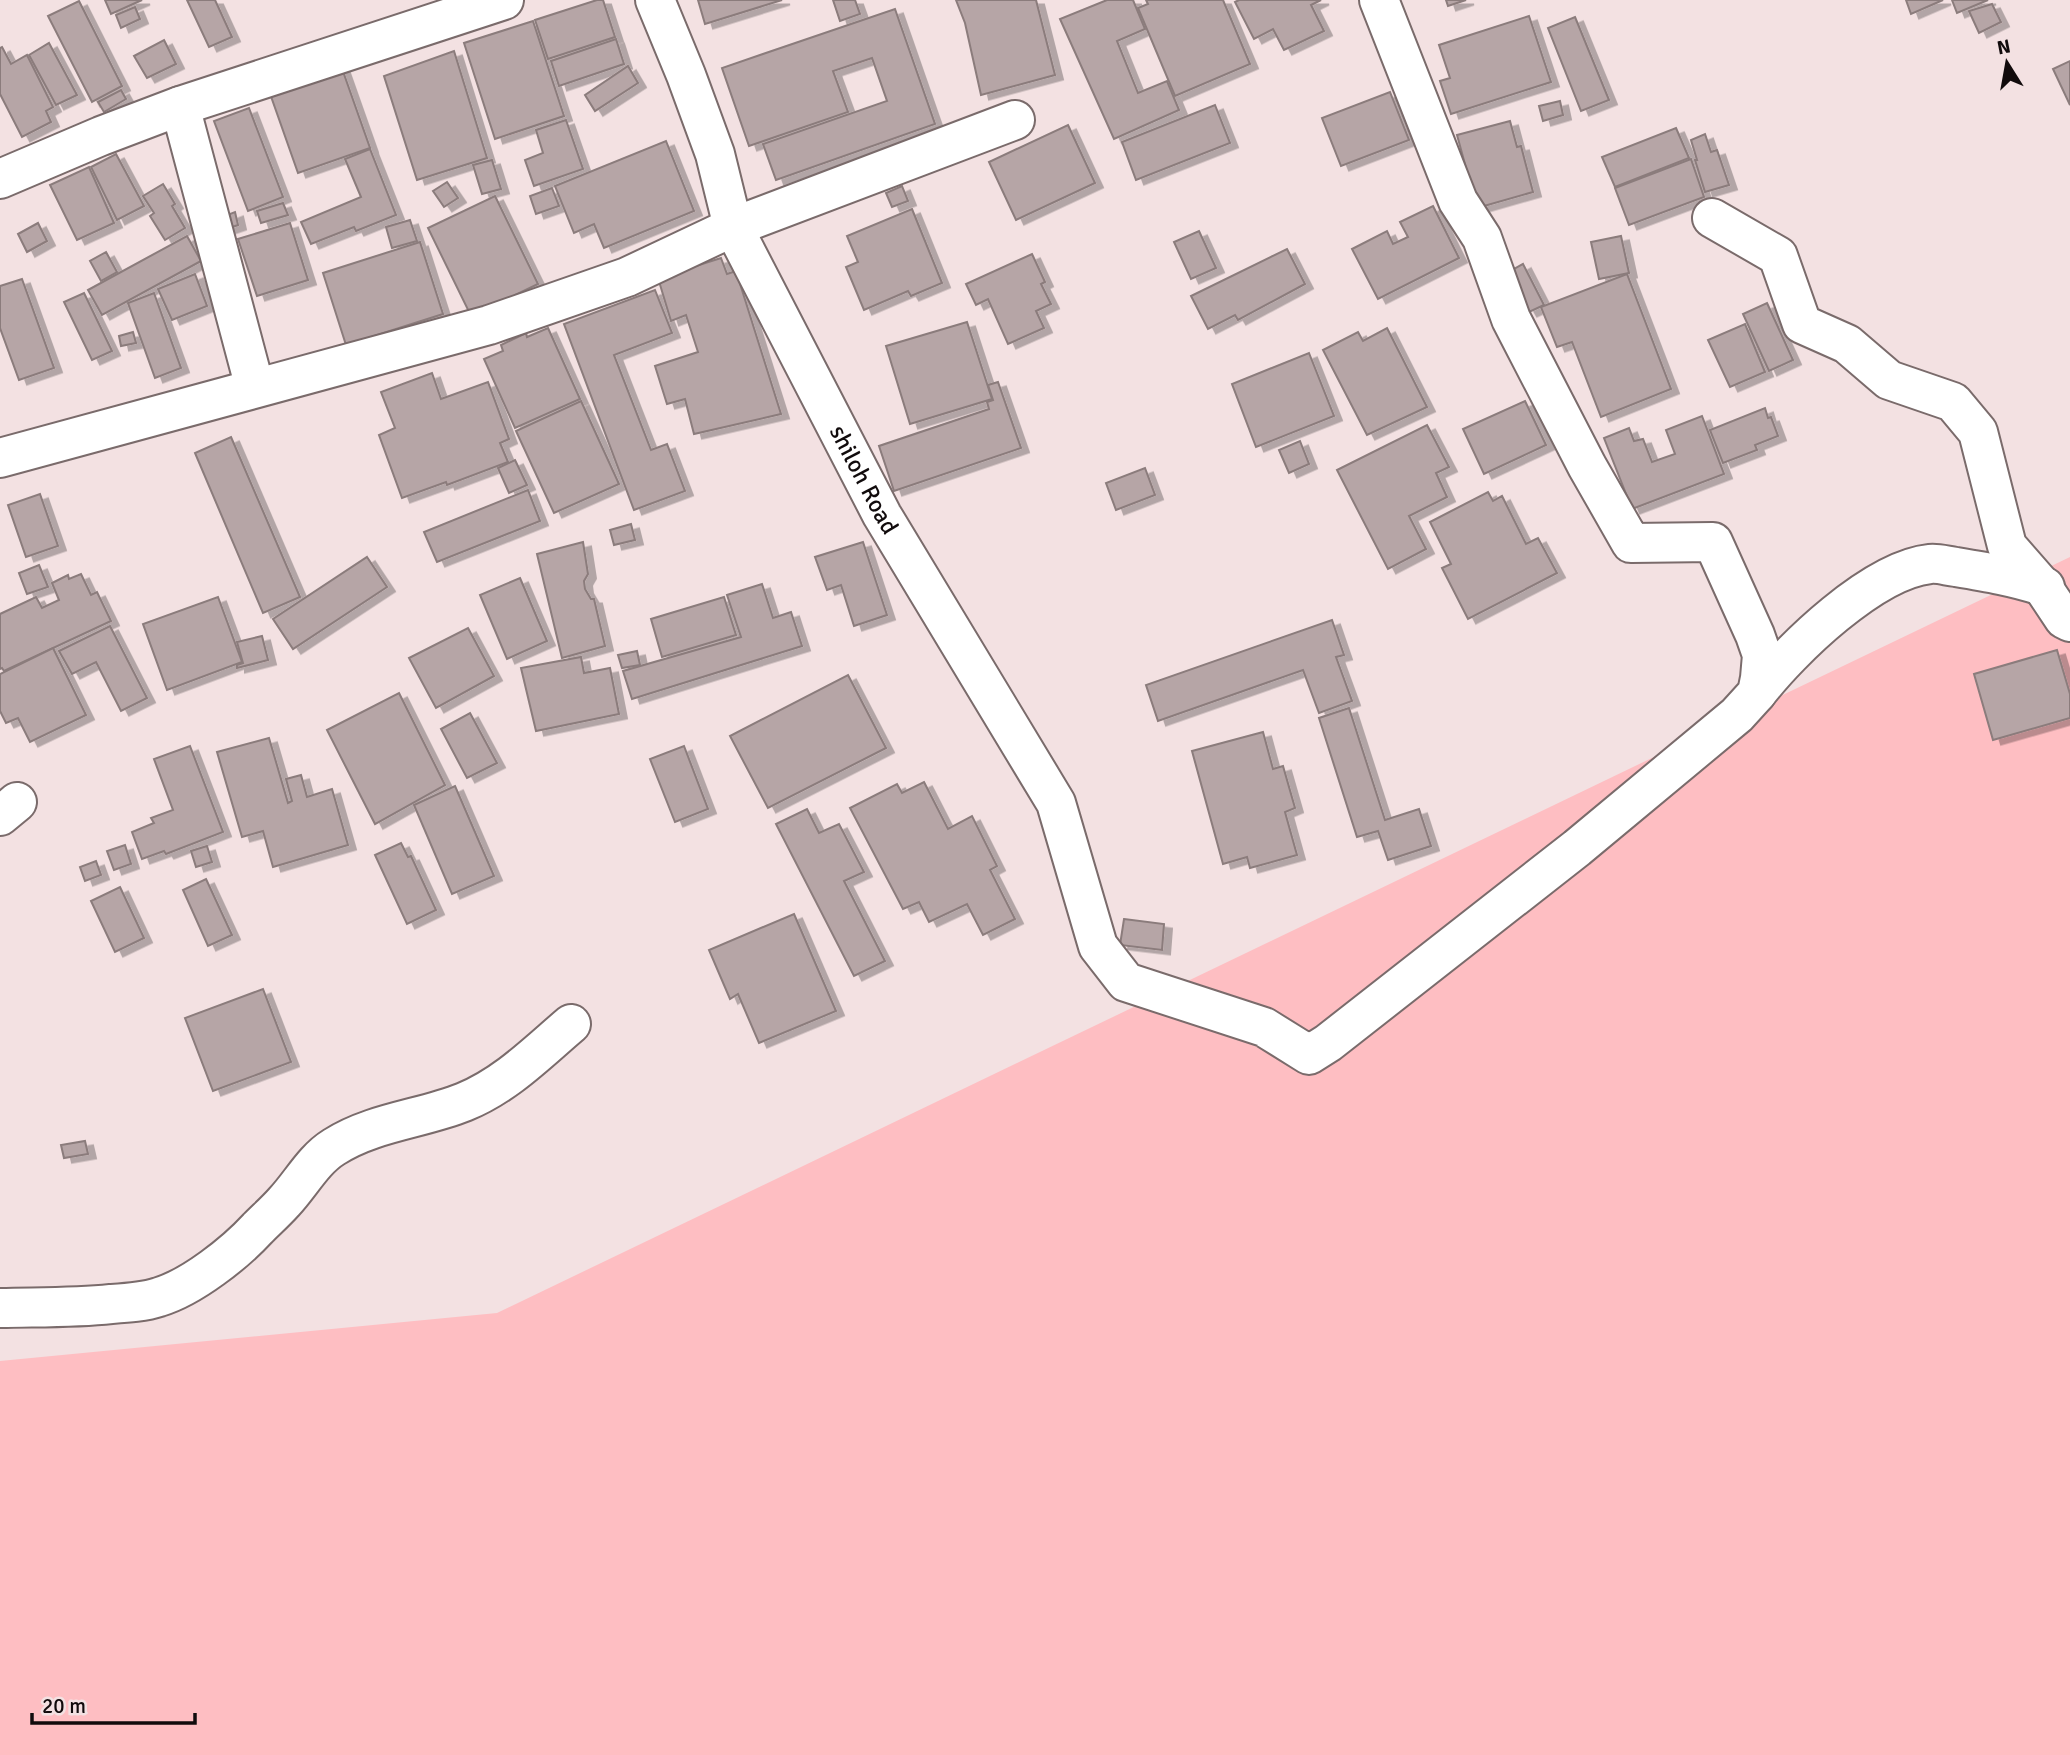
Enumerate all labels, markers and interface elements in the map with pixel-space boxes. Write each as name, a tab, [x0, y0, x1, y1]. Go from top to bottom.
north arrow	[1972, 28, 2042, 98]
text: N	[1995, 34, 2013, 60]
street label: shiloh Road	[823, 420, 905, 540]
scale bar	[32, 1682, 194, 1726]
text: 20 m	[42, 1693, 86, 1719]

